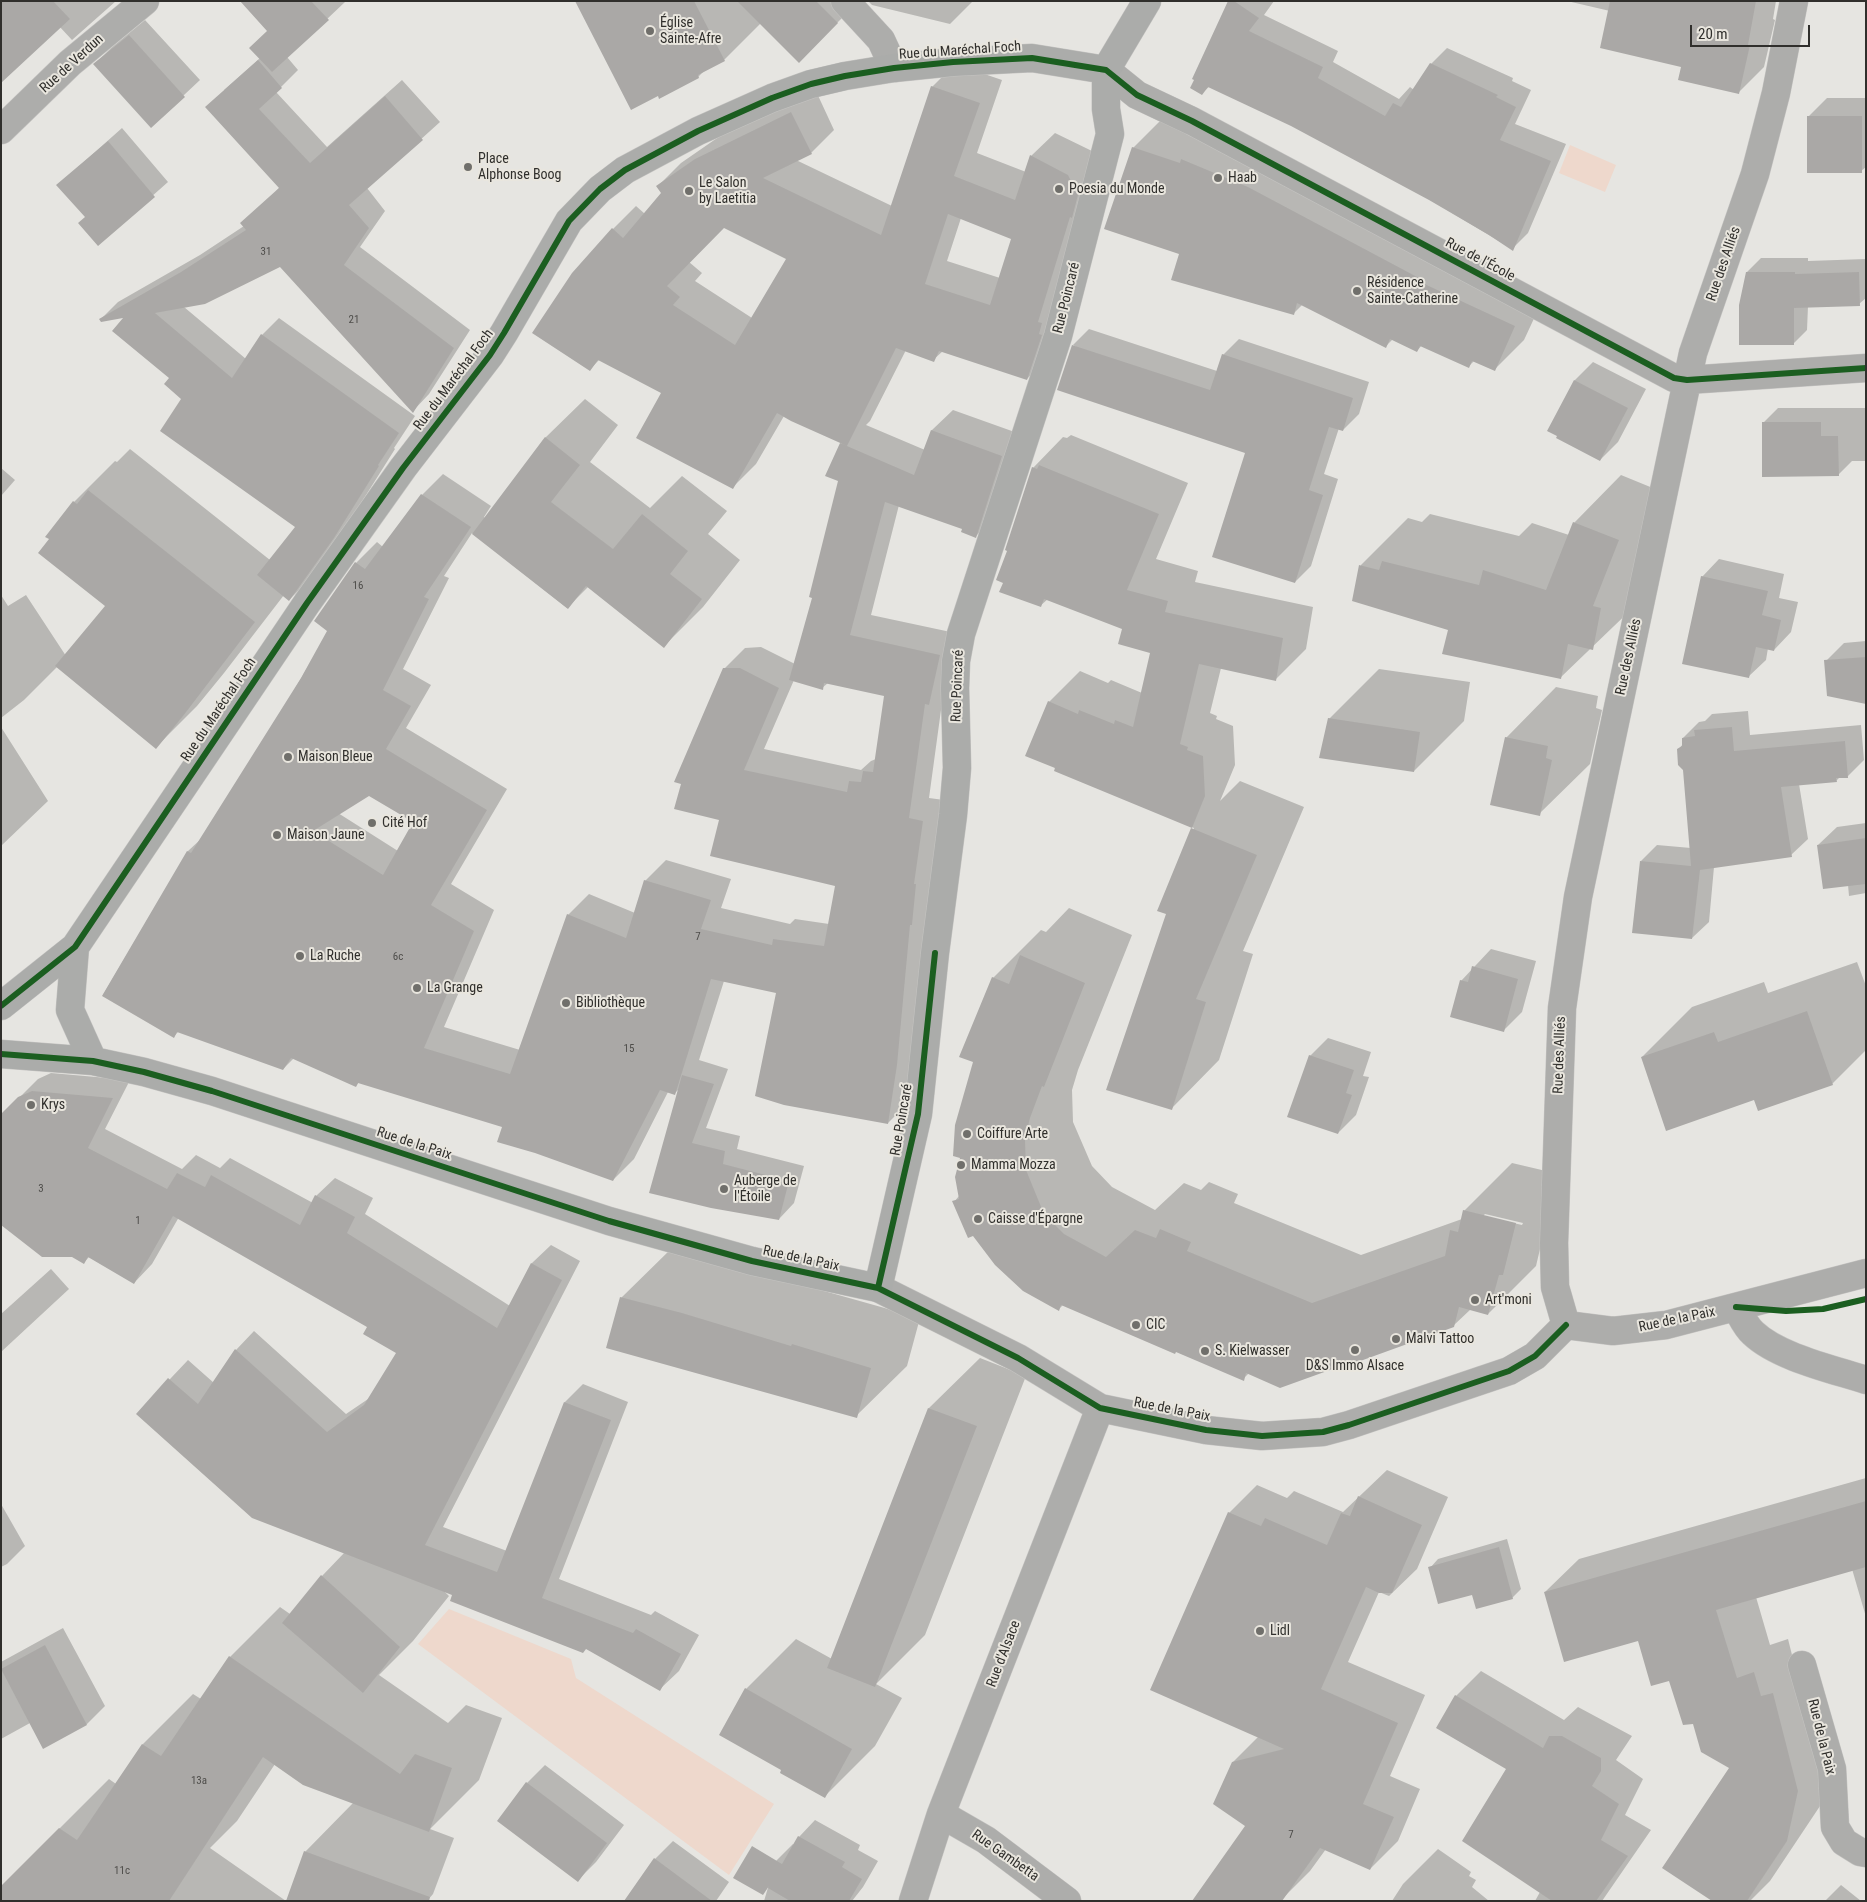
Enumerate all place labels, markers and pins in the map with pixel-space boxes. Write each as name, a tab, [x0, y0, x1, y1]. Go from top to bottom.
place label: Église Sainte-Afre	[660, 15, 721, 48]
marker: Église Sainte-Afre	[644, 25, 656, 37]
place label: Place Alphonse Boog	[478, 151, 562, 184]
marker: Place Alphonse Boog	[462, 161, 474, 173]
place label: Haab	[1228, 170, 1257, 186]
marker: Haab	[1212, 172, 1224, 184]
place label: Le Salon by Laetitia	[699, 175, 756, 208]
place label: Poesia du Monde	[1069, 181, 1165, 197]
marker: Poesia du Monde	[1053, 183, 1065, 195]
marker: Le Salon by Laetitia	[683, 185, 695, 197]
place label: Résidence Sainte-Catherine	[1367, 275, 1458, 308]
marker: Résidence Sainte-Catherine	[1351, 285, 1363, 297]
place label: Maison Bleue	[298, 749, 373, 765]
marker: Maison Bleue	[282, 751, 294, 763]
place label: Cité Hof	[382, 815, 427, 831]
marker: Cité Hof	[366, 817, 378, 829]
place label: Maison Jaune	[287, 827, 364, 843]
marker: Maison Jaune	[271, 829, 283, 841]
place label: La Ruche	[310, 948, 361, 964]
marker: La Ruche	[294, 950, 306, 962]
place label: La Grange	[427, 980, 483, 996]
marker: La Grange	[411, 982, 423, 994]
place label: Bibliothèque	[576, 995, 645, 1011]
marker: Bibliothèque	[560, 997, 572, 1009]
place label: Krys	[41, 1097, 65, 1113]
marker: Krys	[25, 1099, 37, 1111]
place label: Coiffure Arte	[977, 1126, 1048, 1142]
marker: Coiffure Arte	[961, 1128, 973, 1140]
place label: Mamma Mozza	[971, 1157, 1056, 1173]
marker: Mamma Mozza	[955, 1159, 967, 1171]
place label: Auberge de l'Étoile	[734, 1173, 797, 1206]
marker: Auberge de l'Étoile	[718, 1183, 730, 1195]
place label: Caisse d'Épargne	[988, 1211, 1083, 1227]
marker: Caisse d'Épargne	[972, 1213, 984, 1225]
place label: Art'moni	[1485, 1292, 1532, 1308]
marker: Art'moni	[1469, 1294, 1481, 1306]
place label: CIC	[1146, 1317, 1165, 1333]
marker: CIC	[1130, 1319, 1142, 1331]
place label: Malvi Tattoo	[1406, 1331, 1474, 1347]
marker: Malvi Tattoo	[1390, 1333, 1402, 1345]
place label: S. Kielwasser	[1215, 1343, 1289, 1359]
marker: D&S Immo Alsace	[1349, 1344, 1361, 1356]
marker: S. Kielwasser	[1199, 1345, 1211, 1357]
place label: D&S Immo Alsace	[1306, 1358, 1404, 1374]
place label: Lidl	[1270, 1623, 1290, 1639]
marker: Lidl	[1254, 1625, 1266, 1637]

